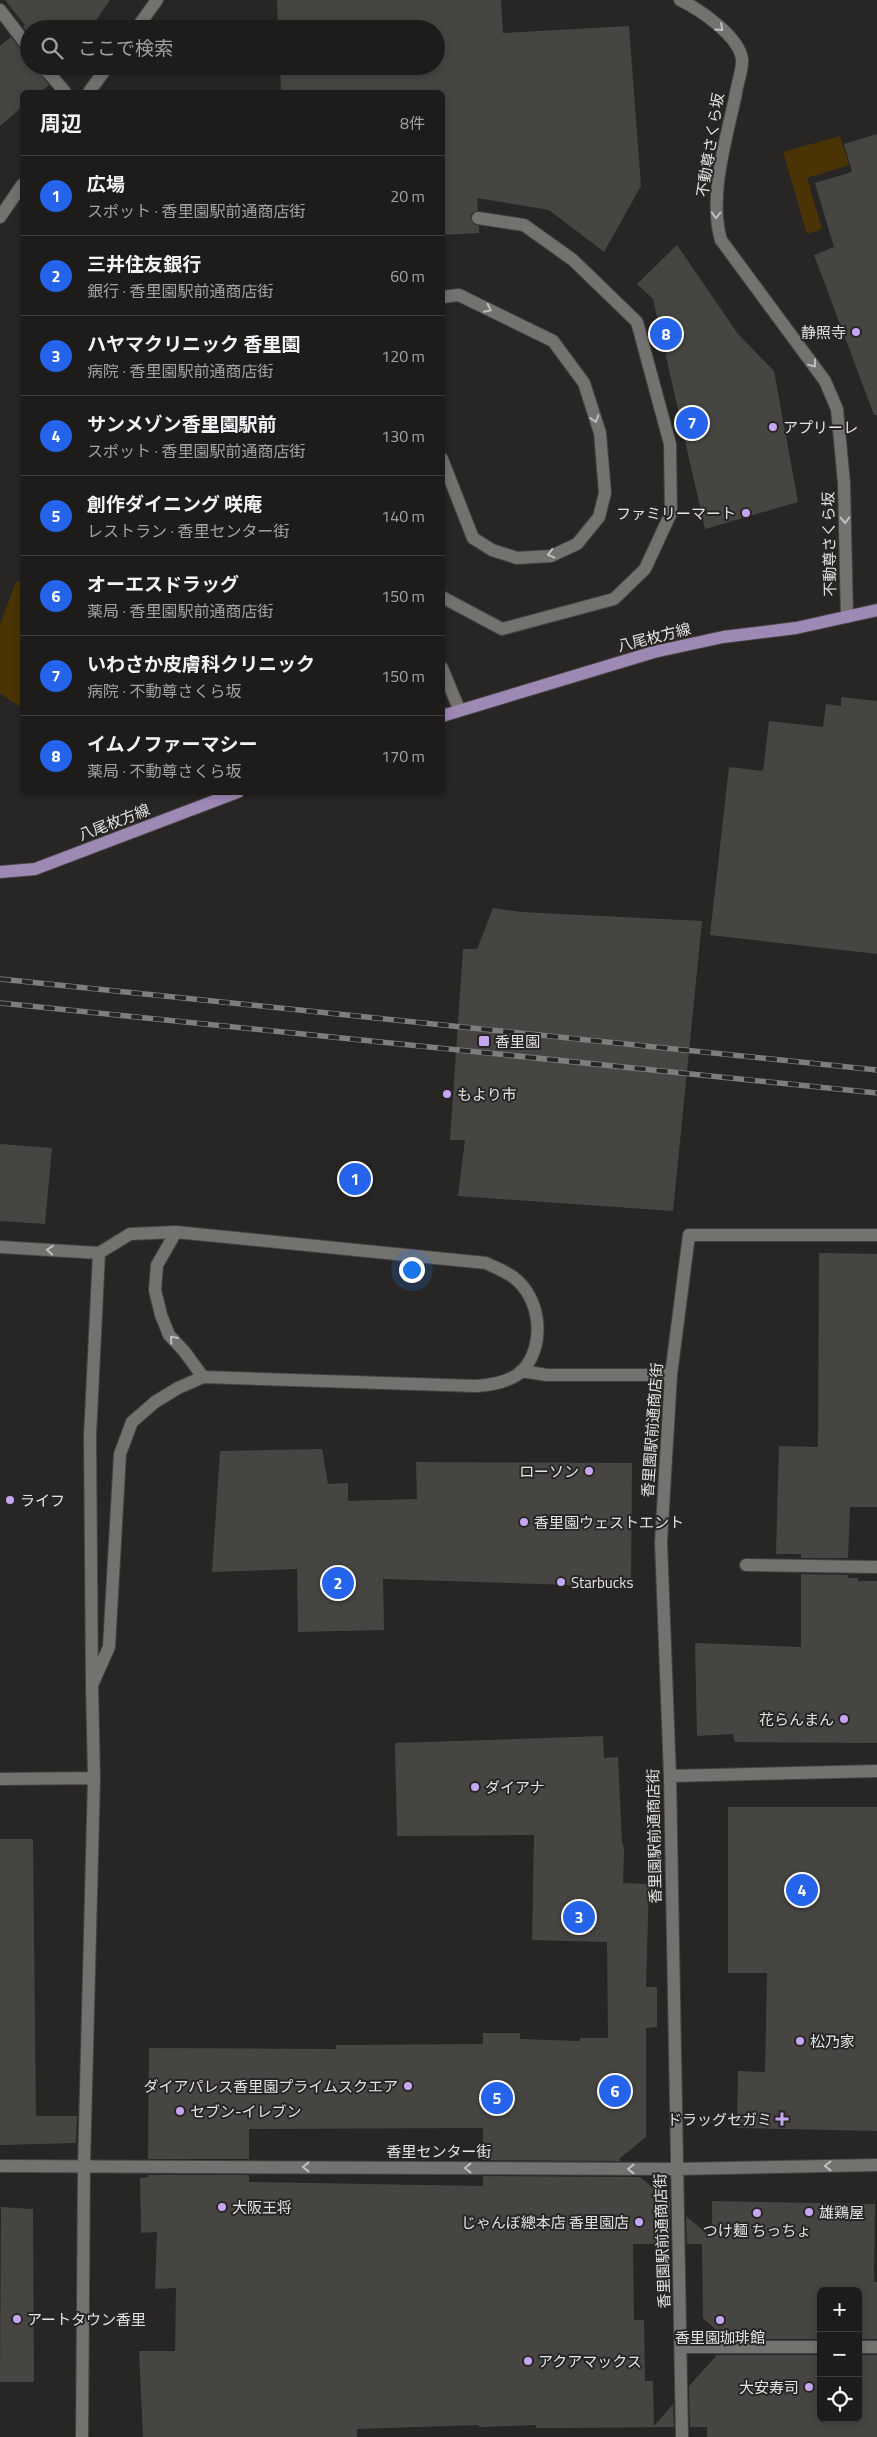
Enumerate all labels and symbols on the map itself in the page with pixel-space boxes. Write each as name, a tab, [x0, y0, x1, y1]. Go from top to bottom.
one-way arrow	[714, 22, 723, 31]
street label: 不動尊さくら坂	[690, 91, 730, 199]
one-way arrow	[711, 212, 722, 220]
one-way arrow	[483, 303, 492, 314]
pin: 8	[650, 315, 682, 353]
place label: 静照寺	[801, 321, 846, 344]
marker: 静照寺	[850, 326, 862, 338]
one-way arrow	[807, 358, 816, 368]
pin: 7	[676, 404, 708, 442]
one-way arrow	[590, 415, 600, 423]
place label: アプリーレ	[783, 416, 858, 439]
marker: アプリーレ	[767, 421, 779, 433]
street label: 不動尊さくら坂	[817, 491, 841, 597]
place label: ファミリーマート	[616, 502, 736, 525]
marker: ファミリーマート	[740, 507, 752, 519]
one-way arrow	[840, 516, 850, 524]
one-way arrow	[547, 548, 556, 559]
street label: 八尾枚方線	[615, 617, 693, 657]
street label: 八尾枚方線	[75, 798, 153, 846]
place label: 香里園	[495, 1030, 540, 1053]
marker: 香里園	[477, 1034, 491, 1048]
place label: もより市	[457, 1083, 517, 1106]
marker: もより市	[441, 1088, 453, 1100]
pin: 1	[339, 1160, 371, 1198]
one-way arrow	[46, 1244, 54, 1255]
your location	[399, 1257, 425, 1283]
one-way arrow	[170, 1336, 179, 1345]
street label: 香里園駅前通商店街	[636, 1362, 668, 1498]
place label: ローソン	[519, 1460, 579, 1483]
marker: ローソン	[583, 1465, 595, 1477]
place label: ライフ	[20, 1489, 65, 1512]
marker: ライフ	[4, 1494, 16, 1506]
place label: 香里園ウェストエント	[534, 1511, 684, 1534]
marker: 香里園ウェストエント	[518, 1516, 530, 1528]
pin: 2	[322, 1564, 354, 1602]
place label: Starbucks	[571, 1571, 634, 1594]
marker: Starbucks	[555, 1576, 567, 1588]
place label: 花らんまん	[759, 1708, 834, 1731]
marker: 花らんまん	[838, 1713, 850, 1725]
street label: 香里園駅前通商店街	[641, 1768, 667, 1904]
place label: ダイアナ	[485, 1776, 545, 1799]
marker: ダイアナ	[469, 1781, 481, 1793]
pin: 4	[786, 1871, 818, 1909]
pin: 3	[563, 1898, 595, 1936]
place label: 松乃家	[810, 2030, 855, 2053]
marker: 松乃家	[794, 2035, 806, 2047]
pin: 6	[599, 2072, 631, 2110]
place label: ダイアパレス香里園プライムスクエア	[144, 2075, 398, 2098]
pin: 5	[481, 2079, 513, 2117]
marker: ダイアパレス香里園プライムスクエア	[402, 2080, 414, 2092]
place label: セブン-イレブン	[190, 2100, 302, 2123]
marker: セブン-イレブン	[174, 2105, 186, 2117]
place label: ドラッグセガミ	[667, 2108, 772, 2131]
marker: ドラッグセガミ	[776, 2113, 788, 2125]
street label: 香里センター街	[386, 2140, 492, 2163]
one-way arrow	[824, 2161, 832, 2171]
one-way arrow	[302, 2162, 310, 2172]
one-way arrow	[464, 2163, 472, 2173]
one-way arrow	[627, 2164, 634, 2174]
street label: 香里園駅前通商店街	[648, 2173, 676, 2309]
place label: 大阪王将	[232, 2196, 292, 2219]
marker: 大阪王将	[216, 2201, 228, 2213]
place label: 雄鶏屋	[819, 2201, 864, 2224]
marker: 雄鶏屋	[803, 2206, 815, 2218]
marker: つけ麺 ちっちょ	[751, 2207, 763, 2219]
place label: じゃんぼ總本店 香里園店	[461, 2211, 629, 2234]
marker: じゃんぼ總本店 香里園店	[633, 2216, 645, 2228]
place label: つけ麺 ちっちょ	[703, 2219, 811, 2242]
place label: アートタウン香里	[27, 2308, 146, 2331]
marker: アートタウン香里	[11, 2313, 23, 2325]
marker: 香里園珈琲館	[714, 2314, 726, 2326]
place label: 香里園珈琲館	[675, 2326, 765, 2349]
place label: アクアマックス	[538, 2350, 642, 2373]
marker: アクアマックス	[522, 2355, 534, 2367]
place label: 大安寿司	[739, 2376, 799, 2399]
marker: 大安寿司	[803, 2381, 815, 2393]

